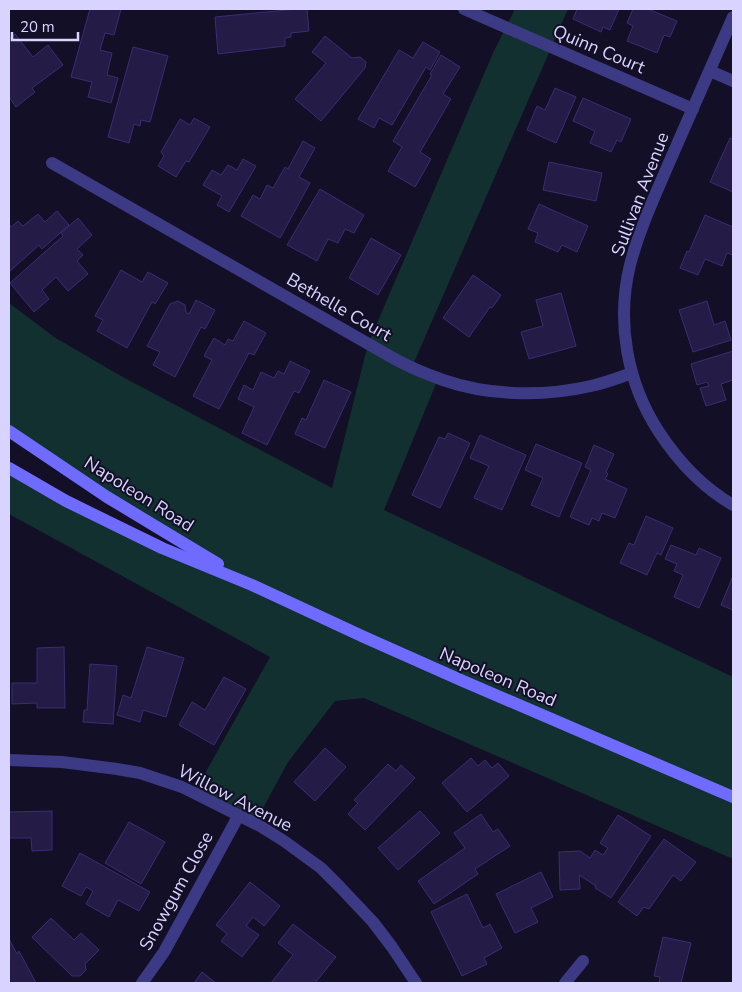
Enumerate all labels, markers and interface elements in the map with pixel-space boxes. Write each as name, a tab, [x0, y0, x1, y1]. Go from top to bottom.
scale bar	[12, 10, 79, 42]
text: 20 m	[20, 17, 55, 37]
street label: Quinn Court	[549, 19, 649, 79]
street label: Sullivan Avenue	[605, 129, 675, 259]
street label: Bethelle Court	[282, 267, 396, 347]
street label: Napoleon Road	[80, 451, 198, 537]
street label: Napoleon Road	[436, 642, 560, 712]
street label: Willow Avenue	[174, 759, 296, 837]
street label: Snowgum Close	[133, 827, 219, 955]

